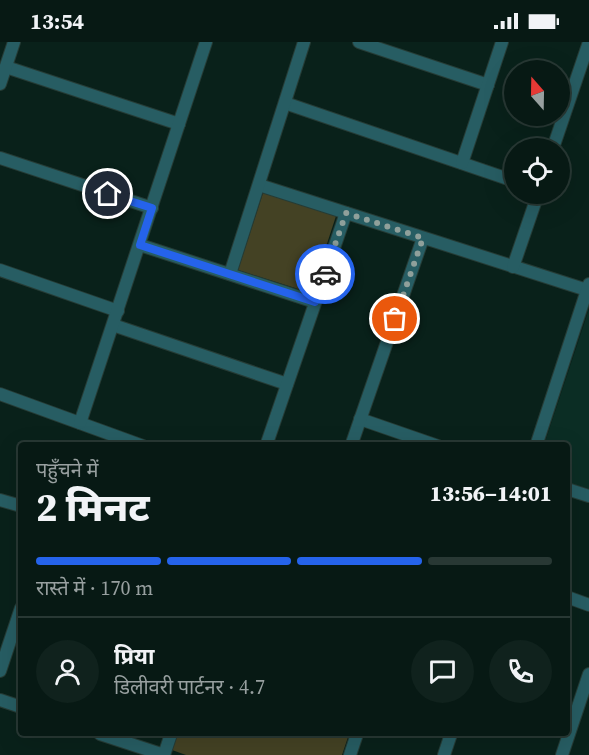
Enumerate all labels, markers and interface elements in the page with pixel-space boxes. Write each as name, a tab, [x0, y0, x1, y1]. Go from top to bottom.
text: 13:54	[30, 6, 84, 36]
north arrow	[504, 60, 570, 126]
map controls	[504, 60, 570, 204]
button: locate	[504, 138, 570, 204]
pin	[82, 168, 133, 219]
icon: home	[91, 177, 124, 210]
courier	[295, 244, 355, 304]
icon: car	[309, 258, 342, 291]
pin	[369, 293, 420, 344]
icon: bag	[378, 302, 411, 335]
text: पहुँचने में	[36, 456, 98, 484]
text: 13:56–14:01	[430, 478, 552, 508]
text: 2 मिनट	[36, 481, 150, 534]
text: रास्ते में · 170 m	[36, 574, 153, 602]
button: person	[36, 640, 99, 703]
button: chat	[411, 640, 474, 703]
button: phone	[489, 640, 552, 703]
text: प्रिया	[114, 641, 154, 671]
text: डिलीवरी पार्टनर · 4.7	[114, 673, 265, 701]

